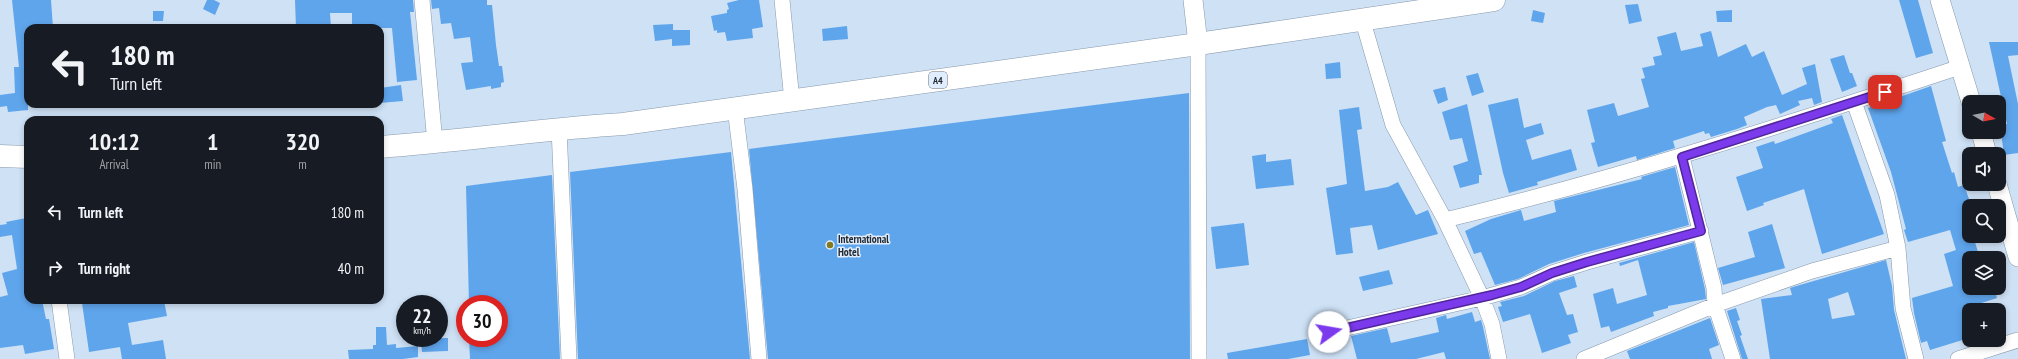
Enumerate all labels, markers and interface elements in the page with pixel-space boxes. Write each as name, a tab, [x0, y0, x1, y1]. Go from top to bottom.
text: 180 m	[110, 36, 174, 73]
icon: left	[44, 40, 96, 92]
text: Turn left	[110, 72, 162, 95]
road number: A4	[929, 72, 947, 88]
pin	[1868, 75, 1902, 109]
icon: arrive	[1874, 81, 1896, 103]
north arrow	[1962, 95, 2006, 139]
map controls	[1962, 95, 2006, 347]
text: 10:12	[88, 126, 140, 157]
text: 1	[207, 126, 218, 157]
text: 320	[285, 126, 320, 157]
button: sound	[1962, 147, 2006, 191]
text: Arrival	[99, 156, 129, 173]
text: min	[204, 156, 221, 173]
text: m	[298, 156, 307, 173]
button: search	[1962, 199, 2006, 243]
icon: left	[44, 201, 66, 223]
text: Turn left	[78, 203, 123, 222]
text: 180 m	[331, 203, 364, 222]
place label: International Hotel	[838, 232, 889, 259]
marker: International Hotel	[825, 240, 835, 250]
button: layers	[1962, 251, 2006, 295]
icon: right	[44, 257, 66, 279]
text: Turn right	[78, 259, 130, 278]
text: 40 m	[338, 259, 364, 278]
speed limit sign: 30	[456, 295, 508, 347]
text: 22	[412, 303, 432, 329]
button: +	[1962, 303, 2006, 347]
position arrow	[1308, 311, 1350, 353]
text: km/h	[413, 324, 431, 337]

